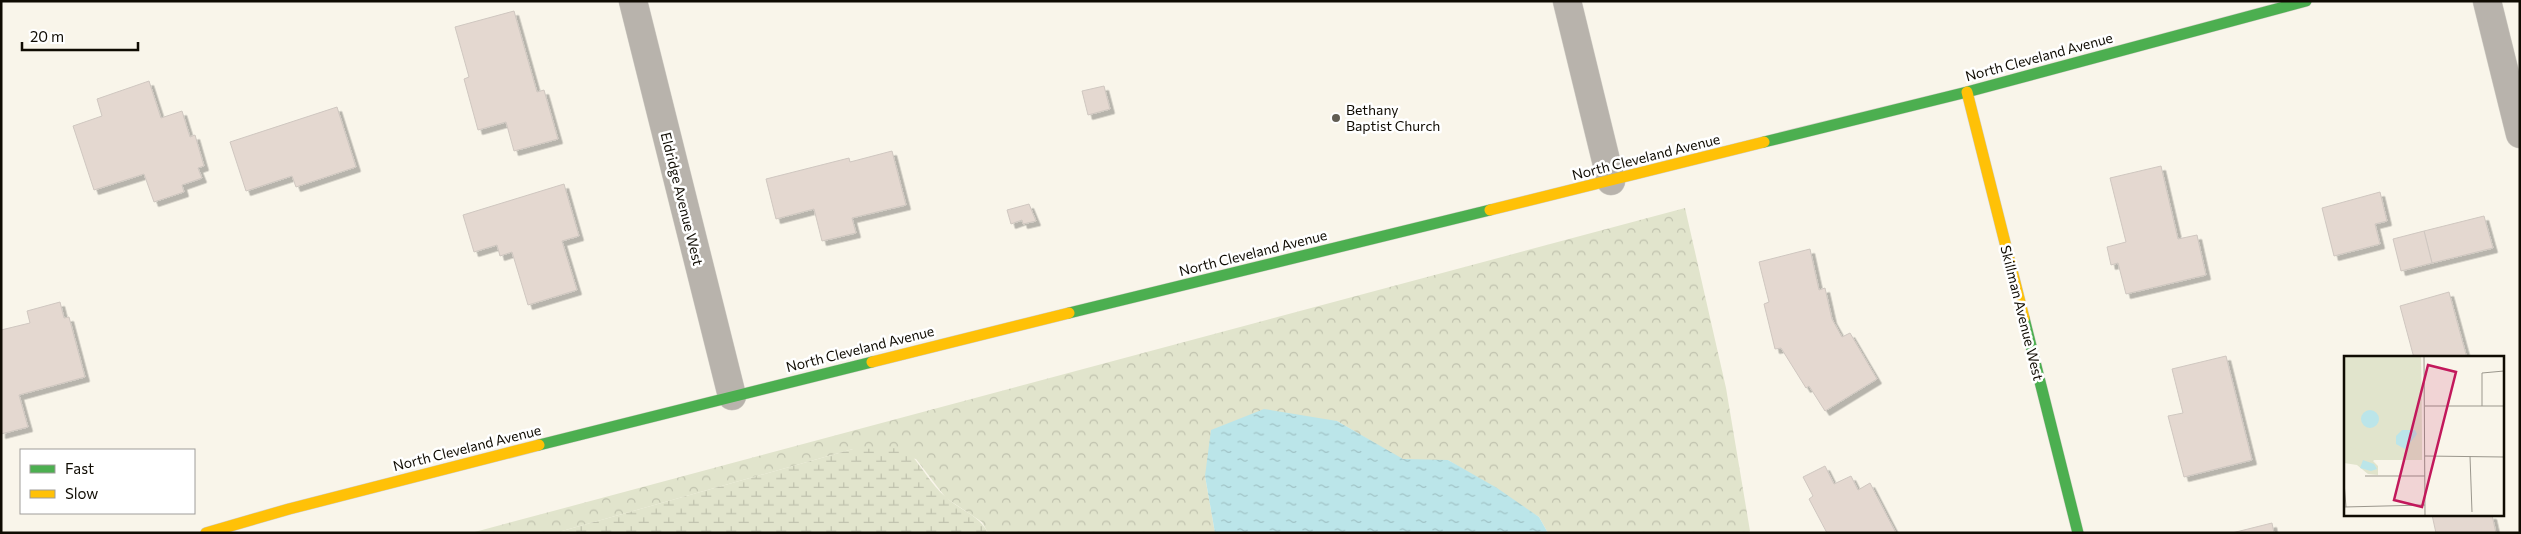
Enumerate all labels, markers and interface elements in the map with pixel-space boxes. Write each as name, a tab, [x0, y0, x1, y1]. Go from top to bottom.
scale bar	[22, 20, 139, 52]
text: 20 m	[30, 27, 64, 45]
street label: North Cleveland Avenue	[1963, 29, 2114, 84]
place label: Bethany Baptist Church	[1346, 101, 1440, 134]
marker: Bethany Baptist Church	[1330, 112, 1342, 124]
street label: Eldridge Avenue West	[658, 130, 707, 268]
street label: North Cleveland Avenue	[1570, 130, 1722, 183]
street label: North Cleveland Avenue	[1177, 226, 1329, 279]
street label: Skillman Avenue West	[1997, 243, 2048, 383]
street label: North Cleveland Avenue	[784, 322, 936, 375]
inset map	[2344, 356, 2504, 516]
street label: North Cleveland Avenue	[391, 421, 543, 474]
legend	[20, 449, 195, 514]
text: Fast	[65, 459, 94, 477]
text: Slow	[65, 484, 98, 502]

